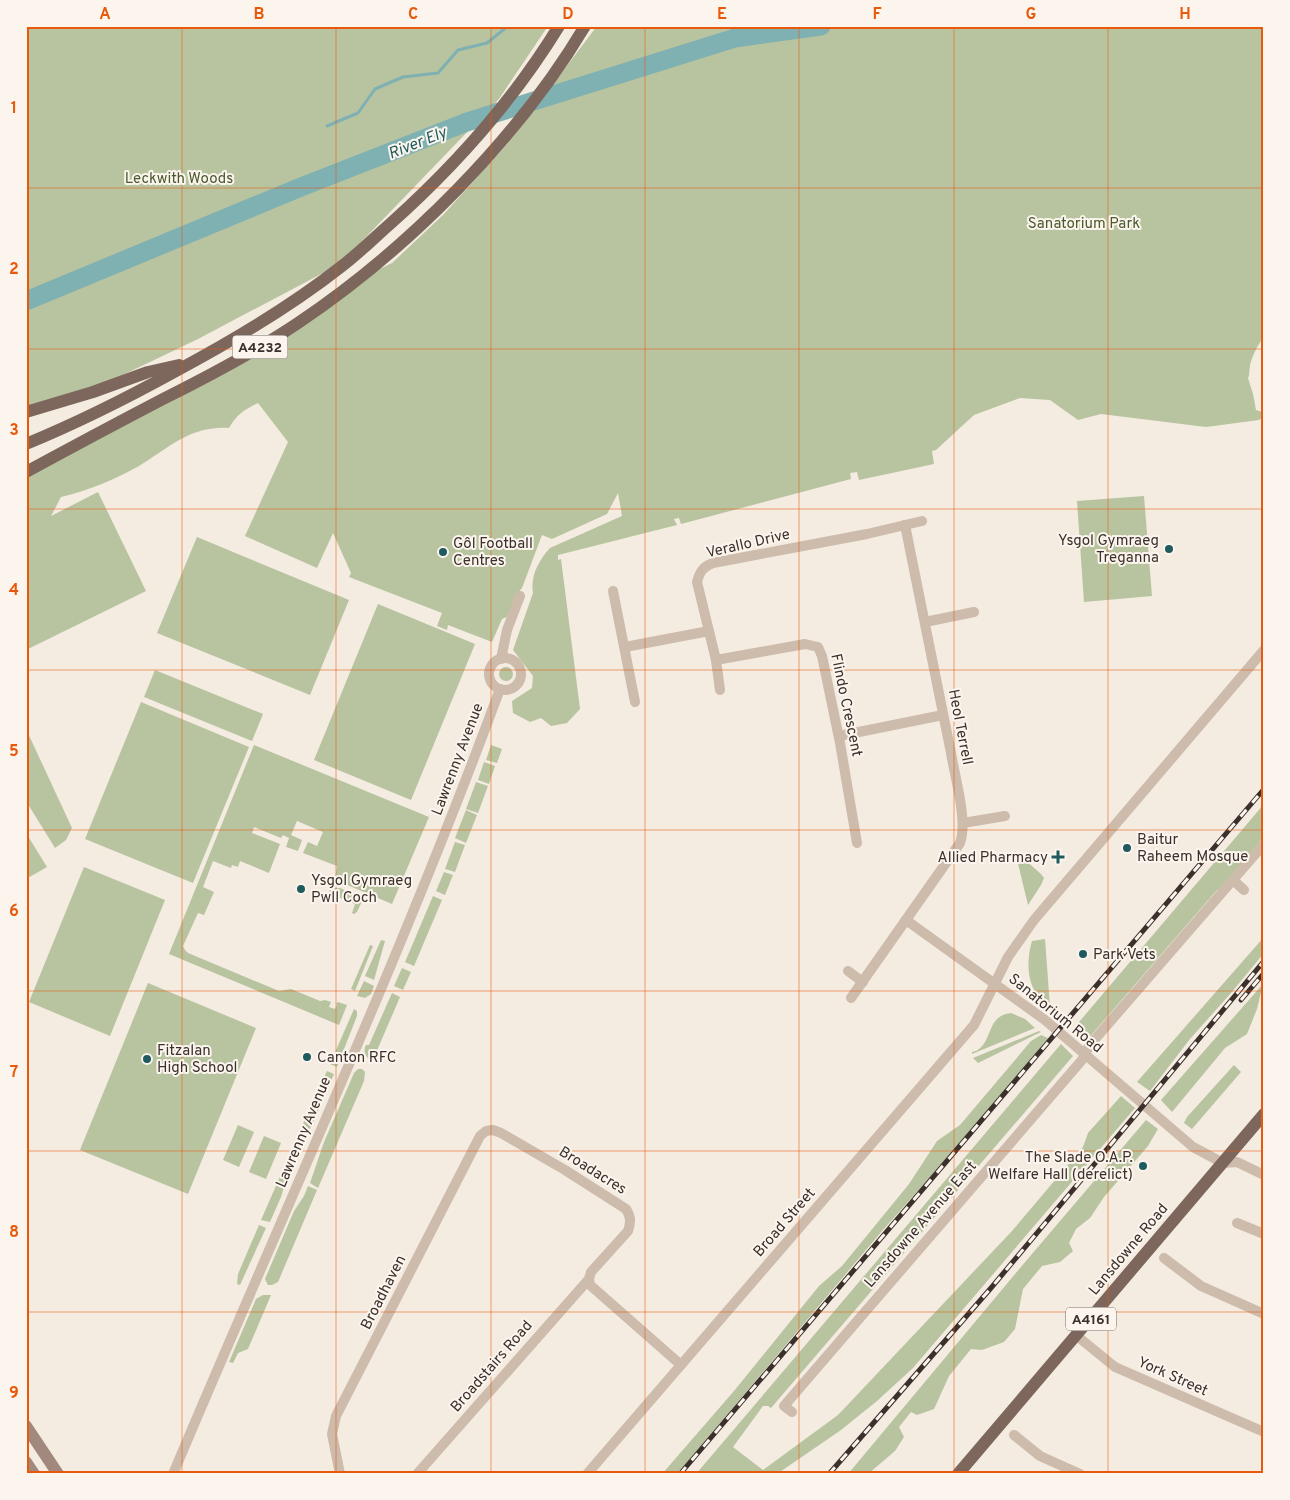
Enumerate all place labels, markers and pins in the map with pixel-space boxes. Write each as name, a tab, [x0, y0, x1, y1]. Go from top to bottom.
place label: Ysgol Gymraeg Treganna	[1058, 532, 1159, 568]
place label: Gôl Football Centres	[453, 535, 533, 571]
marker: Ysgol Gymraeg Treganna	[1163, 543, 1175, 555]
marker: Gôl Football Centres	[437, 546, 449, 558]
place label: Baitur Raheem Mosque	[1137, 831, 1248, 867]
marker: Baitur Raheem Mosque	[1121, 842, 1133, 854]
place label: Allied Pharmacy	[938, 849, 1048, 868]
marker: Allied Pharmacy	[1052, 851, 1064, 863]
place label: Ysgol Gymraeg Pwll Coch	[311, 872, 412, 908]
marker: Ysgol Gymraeg Pwll Coch	[295, 883, 307, 895]
place label: Park Vets	[1093, 946, 1156, 965]
marker: Park Vets	[1077, 948, 1089, 960]
place label: Fitzalan High School	[157, 1042, 238, 1078]
place label: Canton RFC	[317, 1049, 396, 1068]
marker: Canton RFC	[301, 1051, 313, 1063]
marker: Fitzalan High School	[141, 1053, 153, 1065]
place label: The Slade O.A.P. Welfare Hall (derelict)	[988, 1149, 1133, 1185]
marker: The Slade O.A.P. Welfare Hall (derelict)	[1137, 1160, 1149, 1172]

